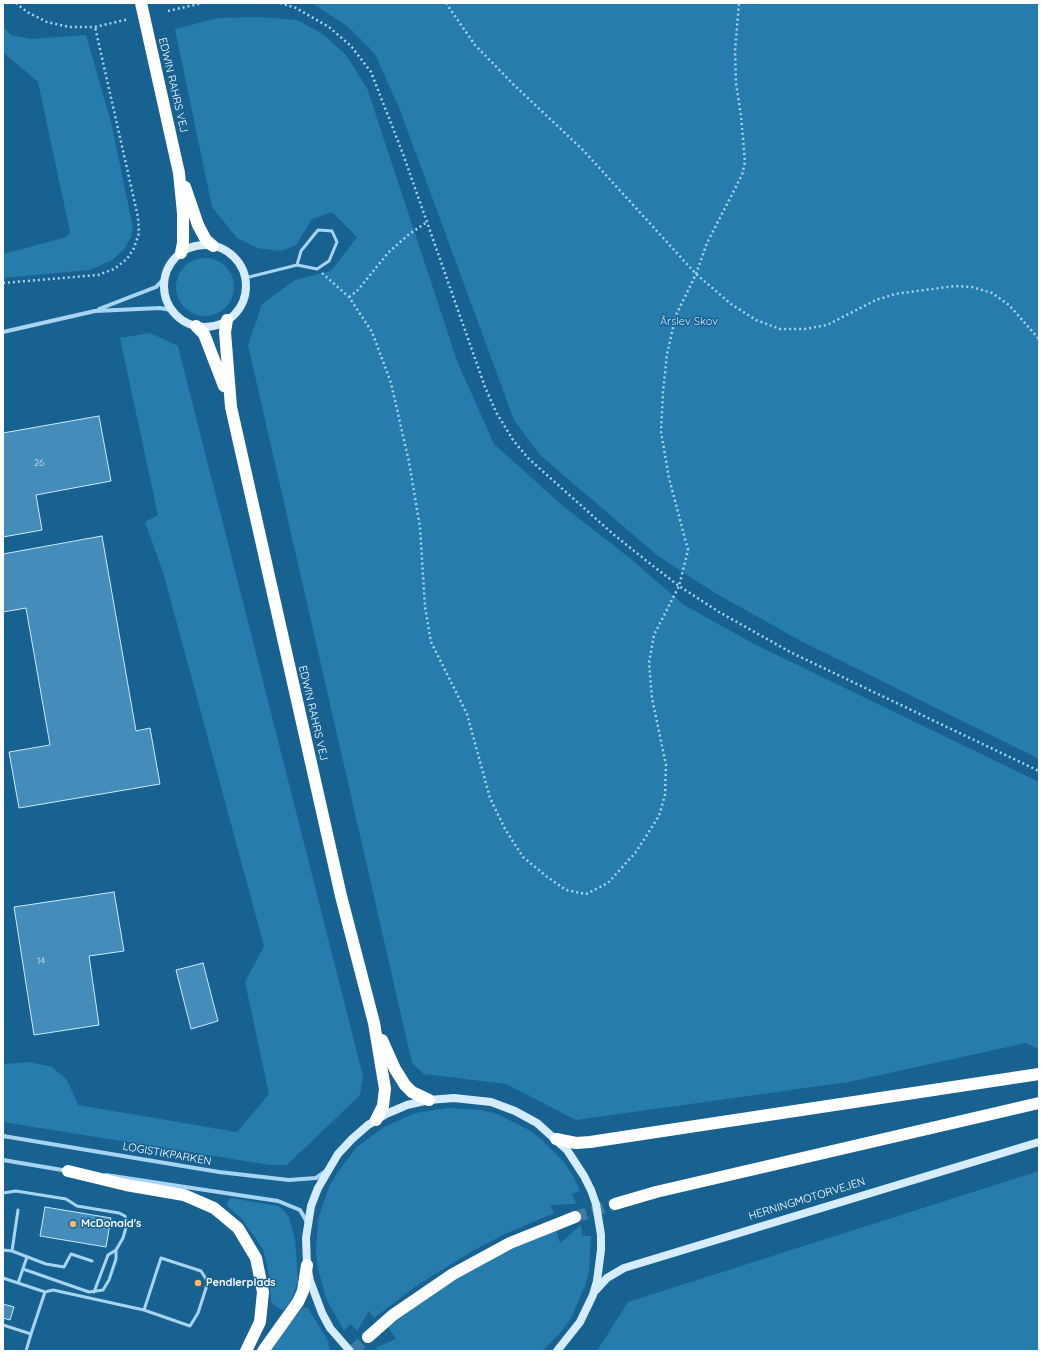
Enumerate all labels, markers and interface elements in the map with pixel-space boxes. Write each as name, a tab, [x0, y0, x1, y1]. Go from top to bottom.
street label: EDWIN RAHRS VEJ	[156, 36, 190, 134]
park label: Årslev Skov	[660, 315, 718, 329]
house number: 26	[34, 458, 44, 468]
street label: EDWIN RAHRS VEJ	[296, 664, 330, 762]
house number: 14	[37, 956, 45, 966]
street label: LOGISTIKPARKEN	[122, 1140, 212, 1168]
street label: HERNINGMOTORVEJEN	[747, 1175, 867, 1223]
place label: McDonald's	[81, 1217, 141, 1231]
marker: McDonald's	[68, 1219, 78, 1229]
place label: Pendlerplads	[206, 1276, 276, 1290]
marker: Pendlerplads	[193, 1278, 203, 1288]

